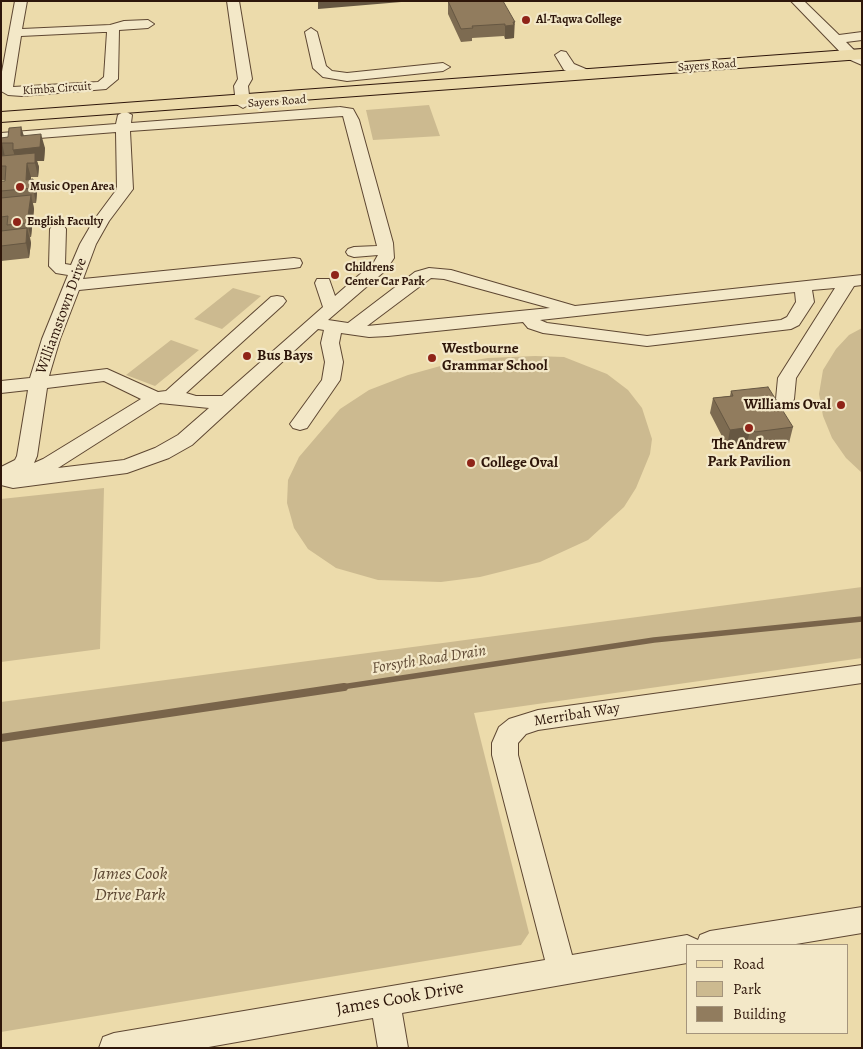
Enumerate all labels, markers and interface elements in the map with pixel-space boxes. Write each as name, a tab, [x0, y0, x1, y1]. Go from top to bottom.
place label: Al-Taqwa College	[536, 13, 622, 27]
marker: Al-Taqwa College	[520, 14, 532, 26]
street label: Sayers Road	[677, 57, 737, 75]
street label: Kimba Circuit	[22, 79, 92, 99]
street label: Sayers Road	[247, 93, 307, 111]
place label: Music Open Area	[30, 180, 114, 194]
marker: Music Open Area	[14, 181, 26, 193]
place label: English Faculty	[27, 215, 103, 229]
marker: English Faculty	[11, 216, 23, 228]
street label: Williamstown Drive	[33, 255, 91, 377]
place label: Childrens Center Car Park	[345, 261, 425, 289]
marker: Childrens Center Car Park	[329, 269, 341, 281]
place label: Westbourne Grammar School	[442, 340, 548, 375]
place label: Bus Bays	[257, 347, 313, 365]
marker: Bus Bays	[241, 350, 253, 362]
marker: Westbourne Grammar School	[426, 352, 438, 364]
place label: Williams Oval	[744, 396, 831, 414]
marker: Williams Oval	[835, 399, 847, 411]
marker: The Andrew Park Pavilion	[743, 422, 755, 434]
place label: The Andrew Park Pavilion	[707, 436, 791, 471]
place label: College Oval	[481, 454, 558, 472]
marker: College Oval	[465, 457, 477, 469]
water label: Forsyth Road Drain	[371, 641, 487, 679]
street label: Merribah Way	[533, 699, 621, 731]
park label: James Cook Drive Park	[92, 864, 168, 906]
legend	[686, 944, 848, 1034]
text: Road	[733, 954, 764, 974]
street label: James Cook Drive	[334, 977, 466, 1021]
text: Park	[733, 979, 761, 999]
text: Building	[733, 1004, 786, 1024]

